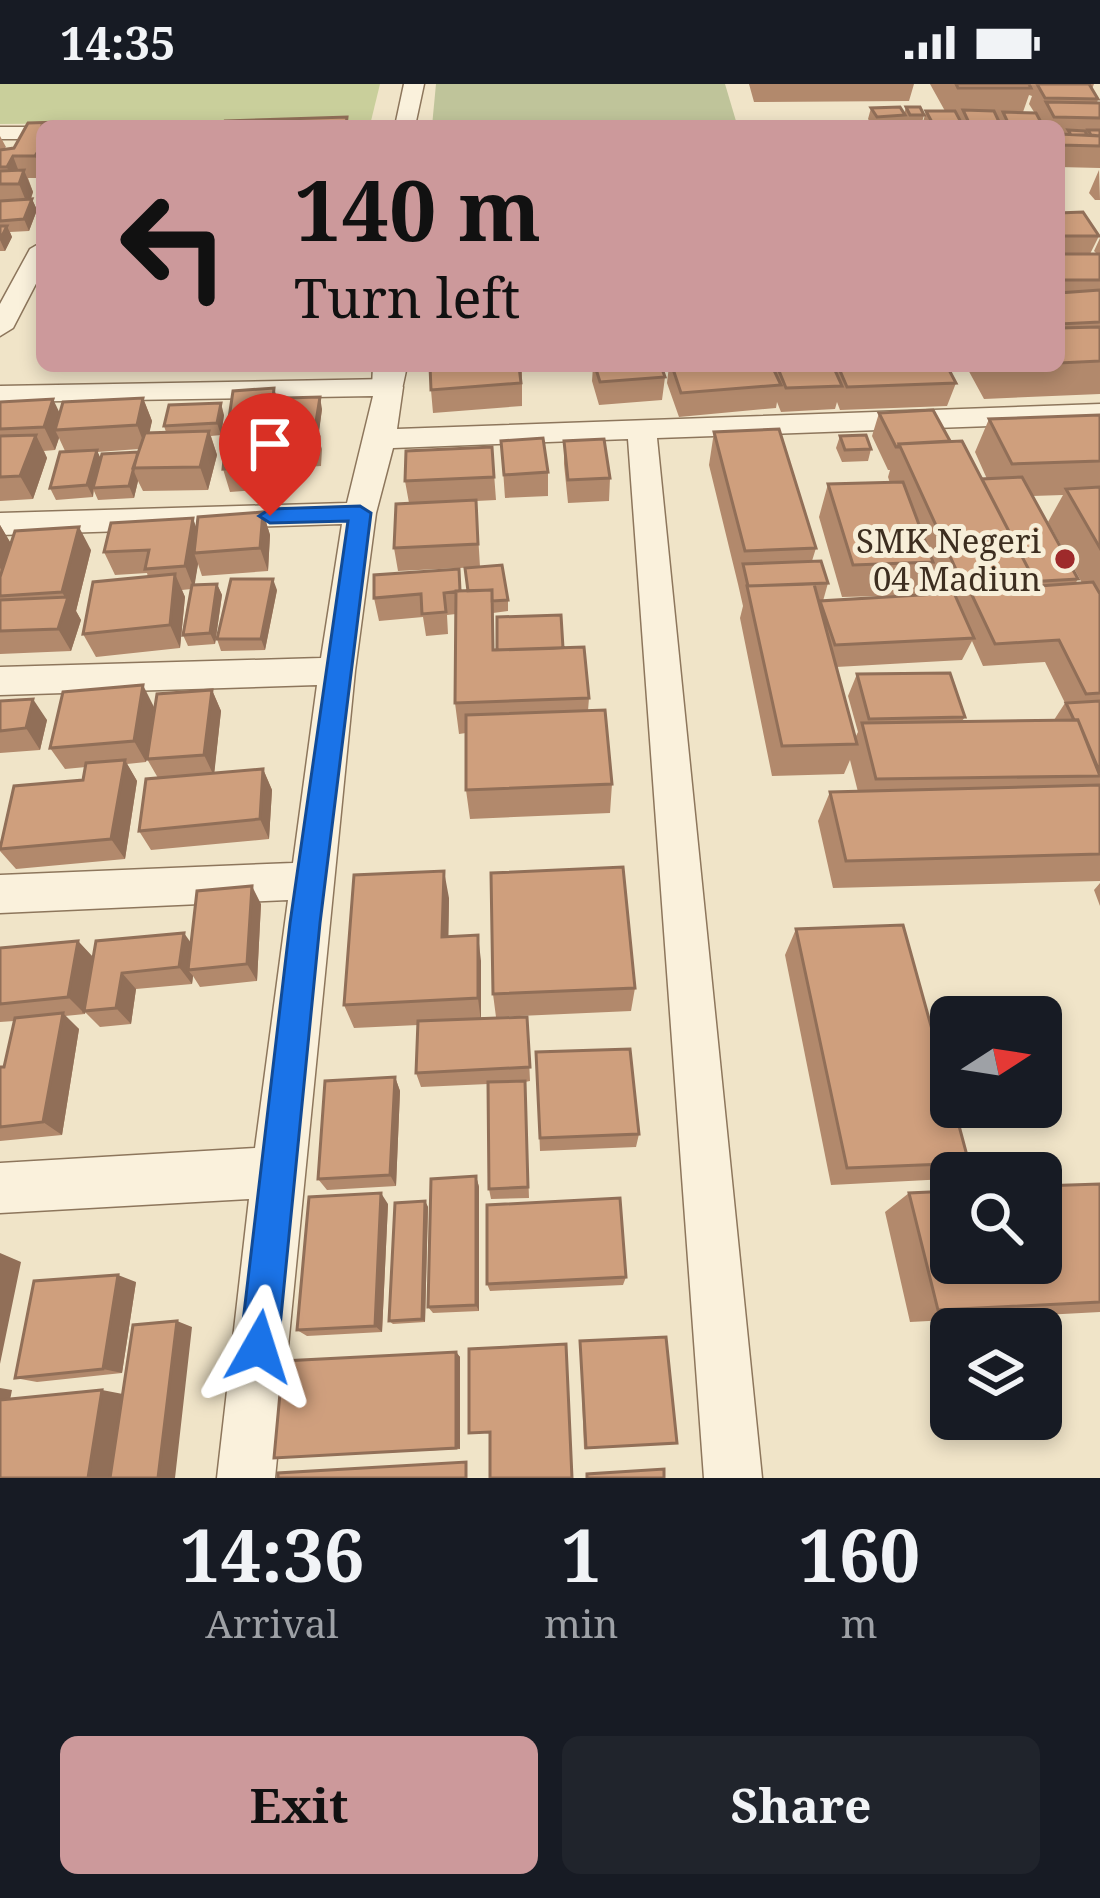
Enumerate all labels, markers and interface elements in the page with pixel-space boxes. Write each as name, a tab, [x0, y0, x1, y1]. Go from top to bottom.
text: 14:35	[60, 12, 175, 73]
text: 140 m	[294, 151, 541, 266]
icon: left	[96, 168, 252, 324]
text: Turn left	[294, 260, 520, 334]
pin	[219, 393, 321, 516]
icon: arrive	[237, 411, 303, 477]
place label: SMK Negeri 04 Madiun	[856, 518, 1041, 601]
marker: SMK Negeri 04 Madiun	[1052, 546, 1078, 572]
north arrow	[930, 996, 1062, 1128]
map controls	[930, 996, 1062, 1440]
button: search	[930, 1152, 1062, 1284]
position arrow	[196, 1284, 322, 1410]
button: layers	[930, 1308, 1062, 1440]
text: 14:36	[180, 1505, 364, 1603]
text: 1	[561, 1505, 602, 1603]
text: 160	[798, 1505, 920, 1603]
text: Arrival	[205, 1596, 339, 1649]
text: min	[544, 1596, 619, 1649]
text: m	[841, 1596, 878, 1649]
button: Exit	[60, 1736, 538, 1874]
button: Share	[562, 1736, 1040, 1874]

